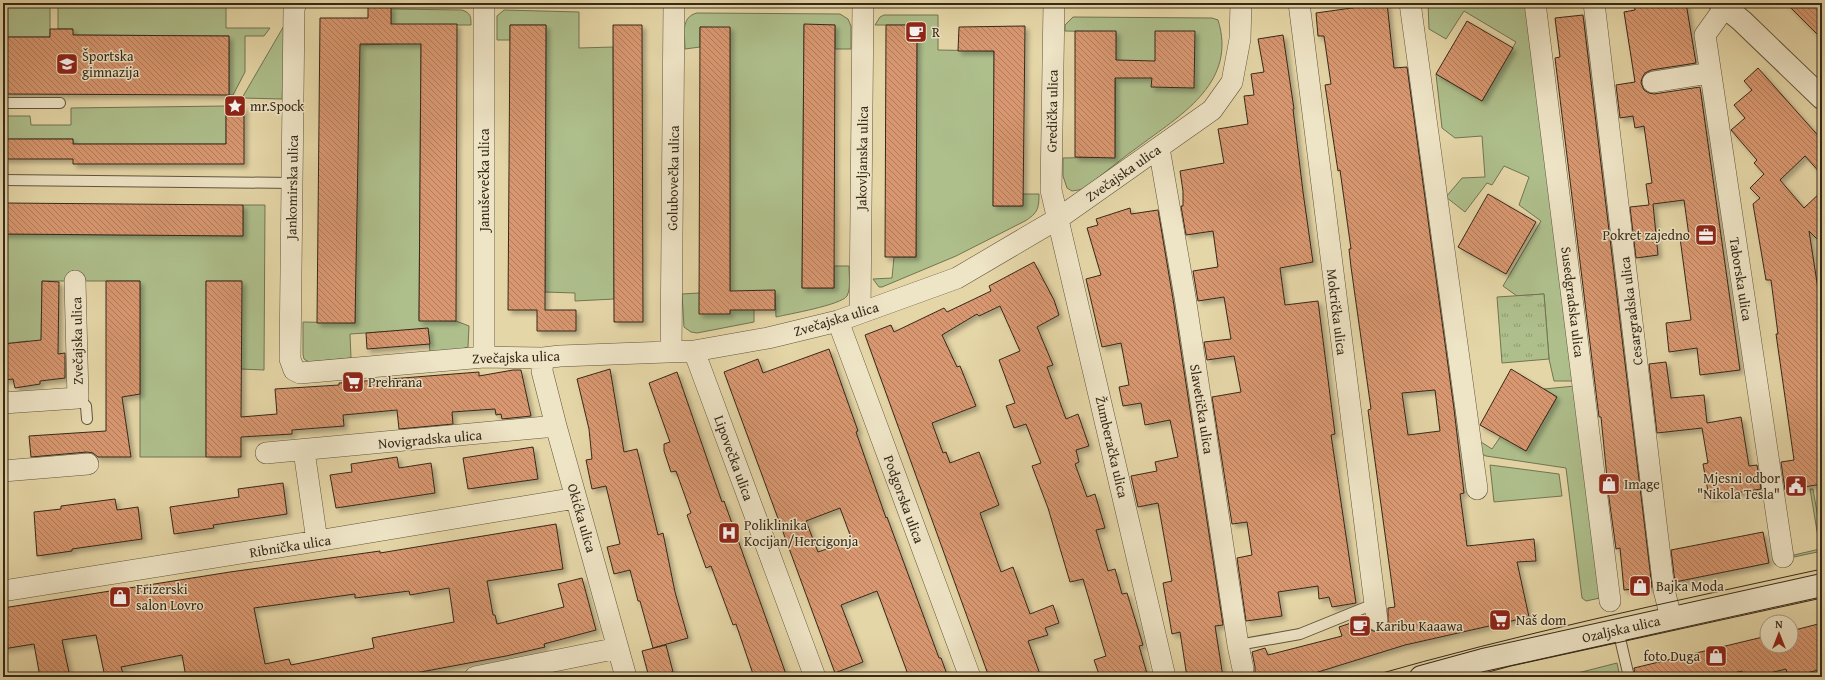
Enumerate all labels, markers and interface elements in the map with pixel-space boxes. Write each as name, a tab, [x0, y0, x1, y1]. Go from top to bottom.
cafe icon: R	[903, 19, 929, 45]
place label: R	[932, 22, 941, 42]
place label: Športska gimnazija	[82, 46, 140, 82]
school or university icon: Športska gimnazija	[54, 51, 80, 77]
street label: Gredička ulica	[1041, 69, 1063, 153]
place icon: mr.Spock	[222, 93, 248, 119]
place label: mr.Spock	[250, 96, 305, 116]
street label: Jakovljanska ulica	[851, 105, 873, 212]
street label: Golubovečka ulica	[662, 125, 684, 231]
street label: Januševečka ulica	[474, 128, 494, 234]
street label: Jankomirska ulica	[281, 134, 303, 241]
street label: Zvečajska ulica	[1081, 139, 1165, 206]
office icon: Pokret zajedno	[1693, 222, 1719, 248]
place label: Pokret zajedno	[1603, 225, 1690, 245]
street label: Taborska ulica	[1724, 236, 1758, 323]
street label: Susedgradska ulica	[1556, 246, 1590, 359]
street label: Cesargradska ulica	[1614, 255, 1648, 367]
street label: Mokrička ulica	[1322, 268, 1352, 357]
street label: Zvečajska ulica	[791, 296, 881, 341]
street label: Zvečajska ulica	[66, 297, 88, 385]
street label: Zvečajska ulica	[472, 345, 561, 369]
street label: Slavetička ulica	[1185, 363, 1219, 456]
supermarket icon: Prehrana	[340, 369, 366, 395]
place label: Prehrana	[368, 372, 423, 392]
street label: Žumberačka ulica	[1091, 394, 1134, 500]
street label: Lipovečka ulica	[709, 412, 759, 504]
street label: Novigradska ulica	[377, 424, 483, 454]
street label: Podgorska ulica	[879, 452, 929, 546]
place label: Mjesni odbor "Nikola Tesla"	[1697, 468, 1780, 504]
shop icon: Image	[1596, 471, 1622, 497]
public building icon: Mjesni odbor "Nikola Tesla"	[1783, 473, 1809, 499]
place label: Image	[1624, 474, 1660, 494]
street label: Okićka ulica	[563, 481, 601, 555]
place label: Poliklinika Kocijan/Hercigonja	[744, 515, 859, 551]
hospital icon: Poliklinika Kocijan/Hercigonja	[716, 520, 742, 546]
street label: Ribnička ulica	[248, 530, 333, 562]
shop icon: Bajka Moda	[1627, 573, 1653, 599]
place label: Bajka Moda	[1656, 576, 1724, 596]
place label: Frizerski salon Lovro	[136, 579, 204, 615]
shop icon: Frizerski salon Lovro	[107, 584, 133, 610]
supermarket icon: Naš dom	[1487, 607, 1513, 633]
place label: Naš dom	[1516, 610, 1567, 630]
street label: Ozaljska ulica	[1580, 610, 1662, 648]
cafe icon: Karibu Kaaawa	[1347, 613, 1373, 639]
north arrow	[1759, 614, 1799, 654]
place label: Karibu Kaaawa	[1376, 616, 1463, 636]
text: N	[1775, 616, 1783, 632]
shop icon: foto Duga	[1703, 643, 1729, 669]
place label: foto Duga	[1644, 646, 1700, 666]

